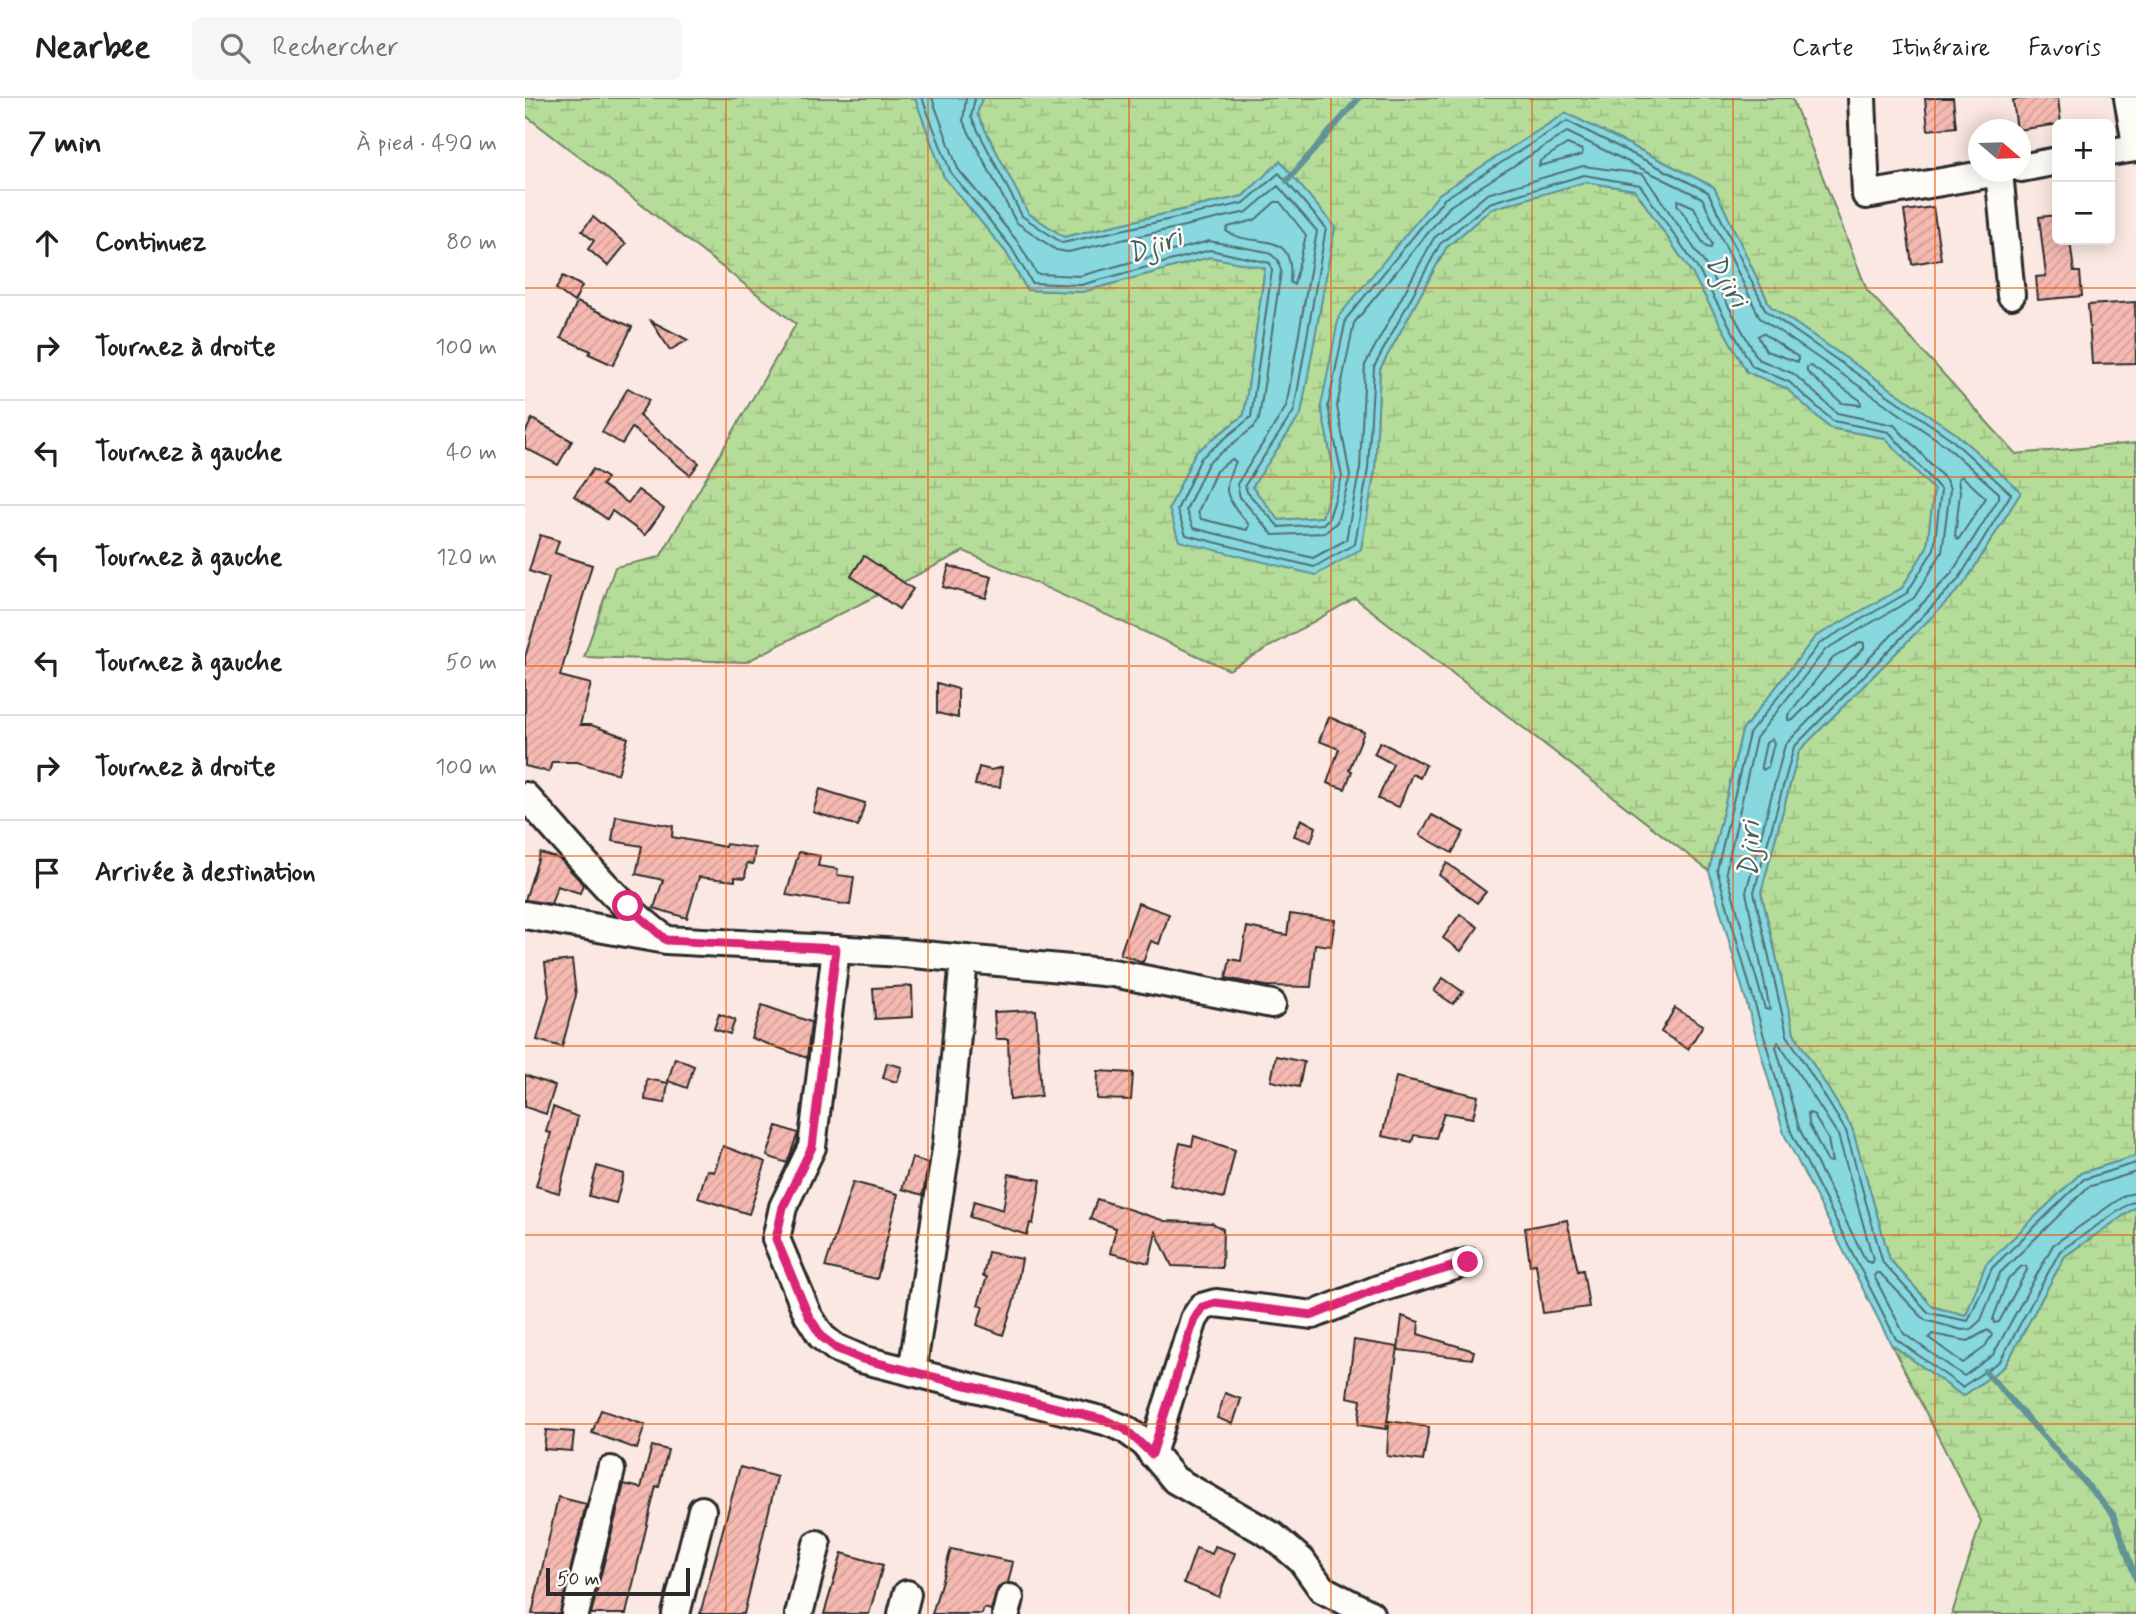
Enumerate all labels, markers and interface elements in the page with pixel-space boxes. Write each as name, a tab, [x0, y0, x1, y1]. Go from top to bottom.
search box	[192, 17, 682, 80]
text: Nearbee	[35, 26, 150, 70]
icon: search	[216, 29, 254, 67]
text: Rechercher	[272, 31, 399, 65]
text: Carte	[1792, 33, 1854, 64]
text: Itinéraire	[1892, 33, 1990, 64]
text: Favoris	[2028, 33, 2101, 64]
north arrow	[1968, 119, 2031, 182]
map controls	[2052, 119, 2115, 245]
button: +	[2052, 119, 2115, 182]
text: 7 min	[28, 124, 102, 163]
text: À pied · 490 m	[356, 129, 497, 159]
button: −	[2052, 182, 2115, 245]
water label: Djiri	[1122, 219, 1190, 273]
icon: ahead	[28, 224, 66, 262]
text: Continuez	[95, 226, 206, 260]
text: 80 m	[446, 228, 497, 258]
water label: Djiri	[1696, 248, 1757, 317]
icon: right	[28, 329, 66, 367]
text: Tournez à droite	[95, 331, 276, 365]
text: 100 m	[435, 333, 497, 363]
icon: left	[28, 434, 66, 472]
text: Tournez à gauche	[95, 436, 282, 470]
text: 40 m	[446, 438, 497, 468]
icon: left	[28, 539, 66, 577]
text: Tournez à gauche	[95, 541, 282, 575]
text: 120 m	[436, 543, 497, 573]
icon: left	[28, 644, 66, 682]
text: Tournez à gauche	[95, 646, 282, 680]
text: 50 m	[446, 648, 497, 678]
icon: right	[28, 749, 66, 787]
text: Tournez à droite	[95, 751, 276, 785]
text: 100 m	[435, 753, 497, 783]
water label: Djiri	[1731, 818, 1770, 878]
icon: arrive	[28, 854, 66, 892]
text: Arrivée à destination	[95, 856, 316, 890]
route start	[612, 890, 643, 921]
route end	[1452, 1246, 1483, 1277]
scale bar	[546, 1565, 689, 1597]
text: 50 m	[557, 1567, 600, 1592]

